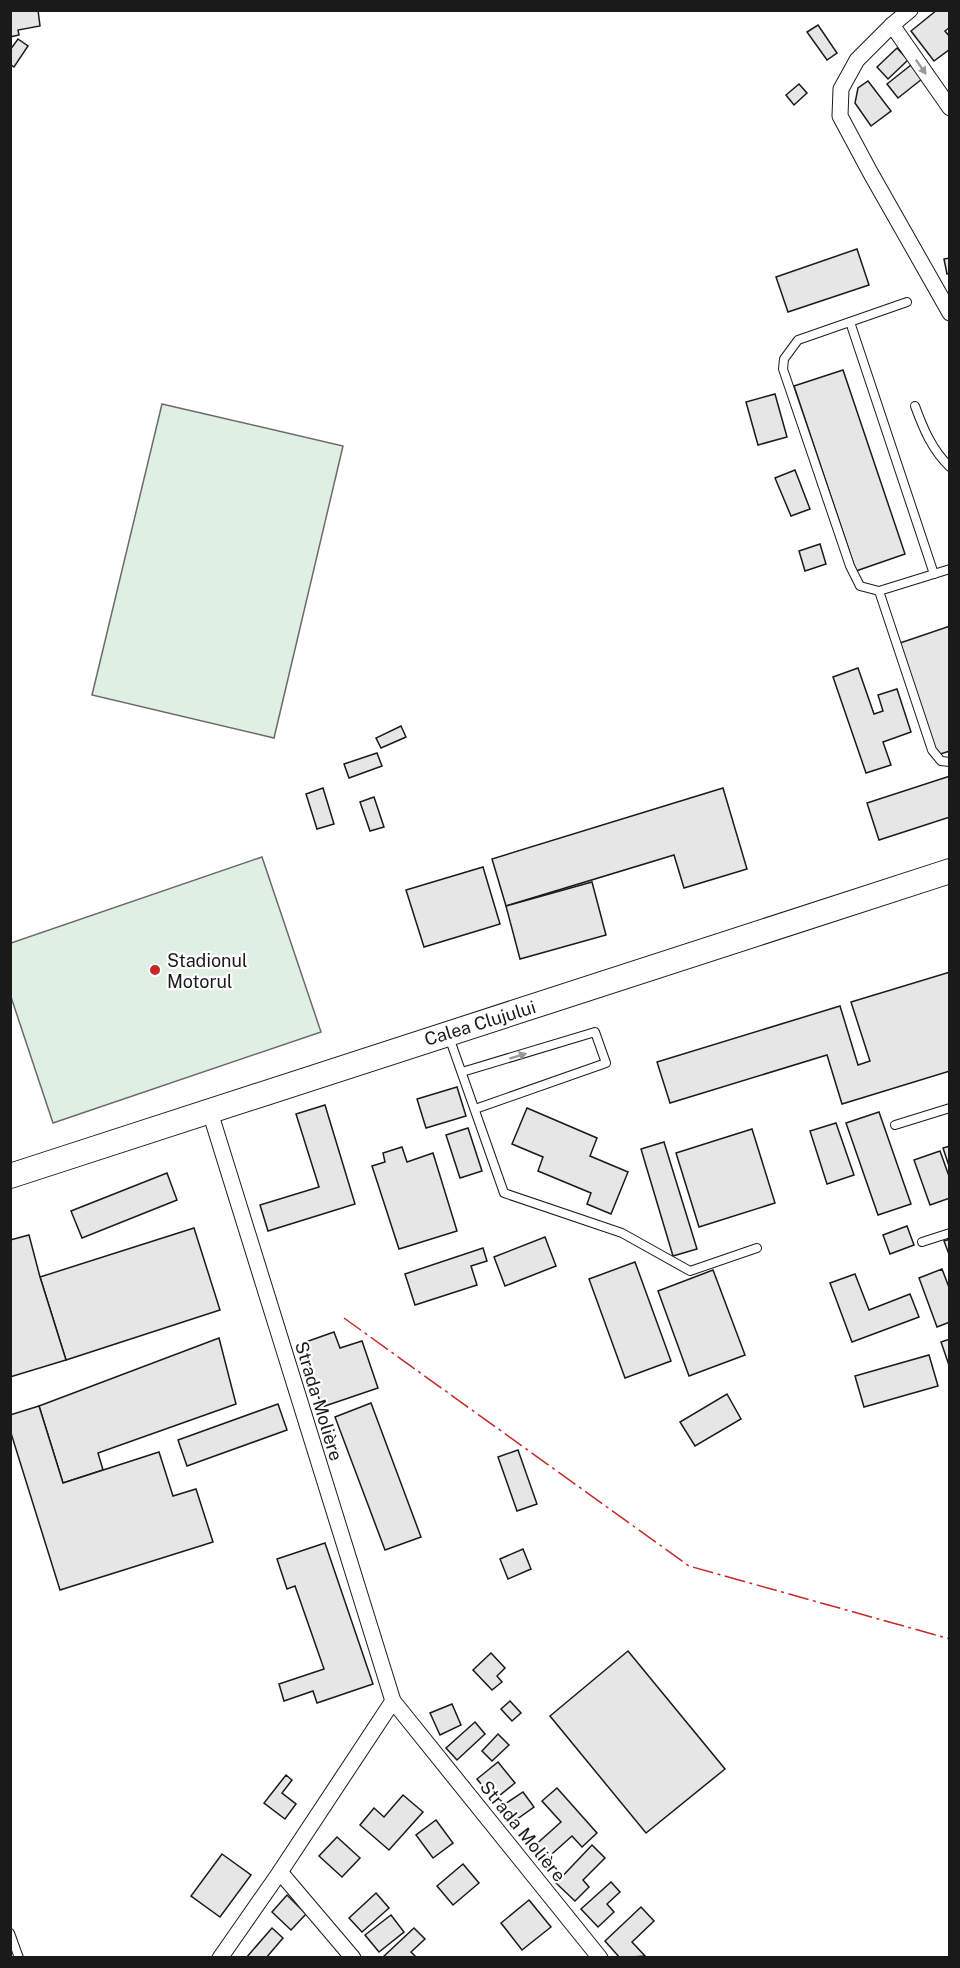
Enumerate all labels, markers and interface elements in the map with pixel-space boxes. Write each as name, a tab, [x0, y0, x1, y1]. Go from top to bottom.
one-way arrow	[915, 58, 927, 74]
place label: Stadionul Motorul	[167, 950, 248, 992]
marker: Stadionul Motorul	[148, 963, 162, 977]
street label: Calea Clujului	[422, 996, 538, 1050]
one-way arrow	[509, 1051, 527, 1060]
street label: Strada Molière	[291, 1339, 347, 1463]
street label: Strada Molière	[476, 1776, 570, 1886]

